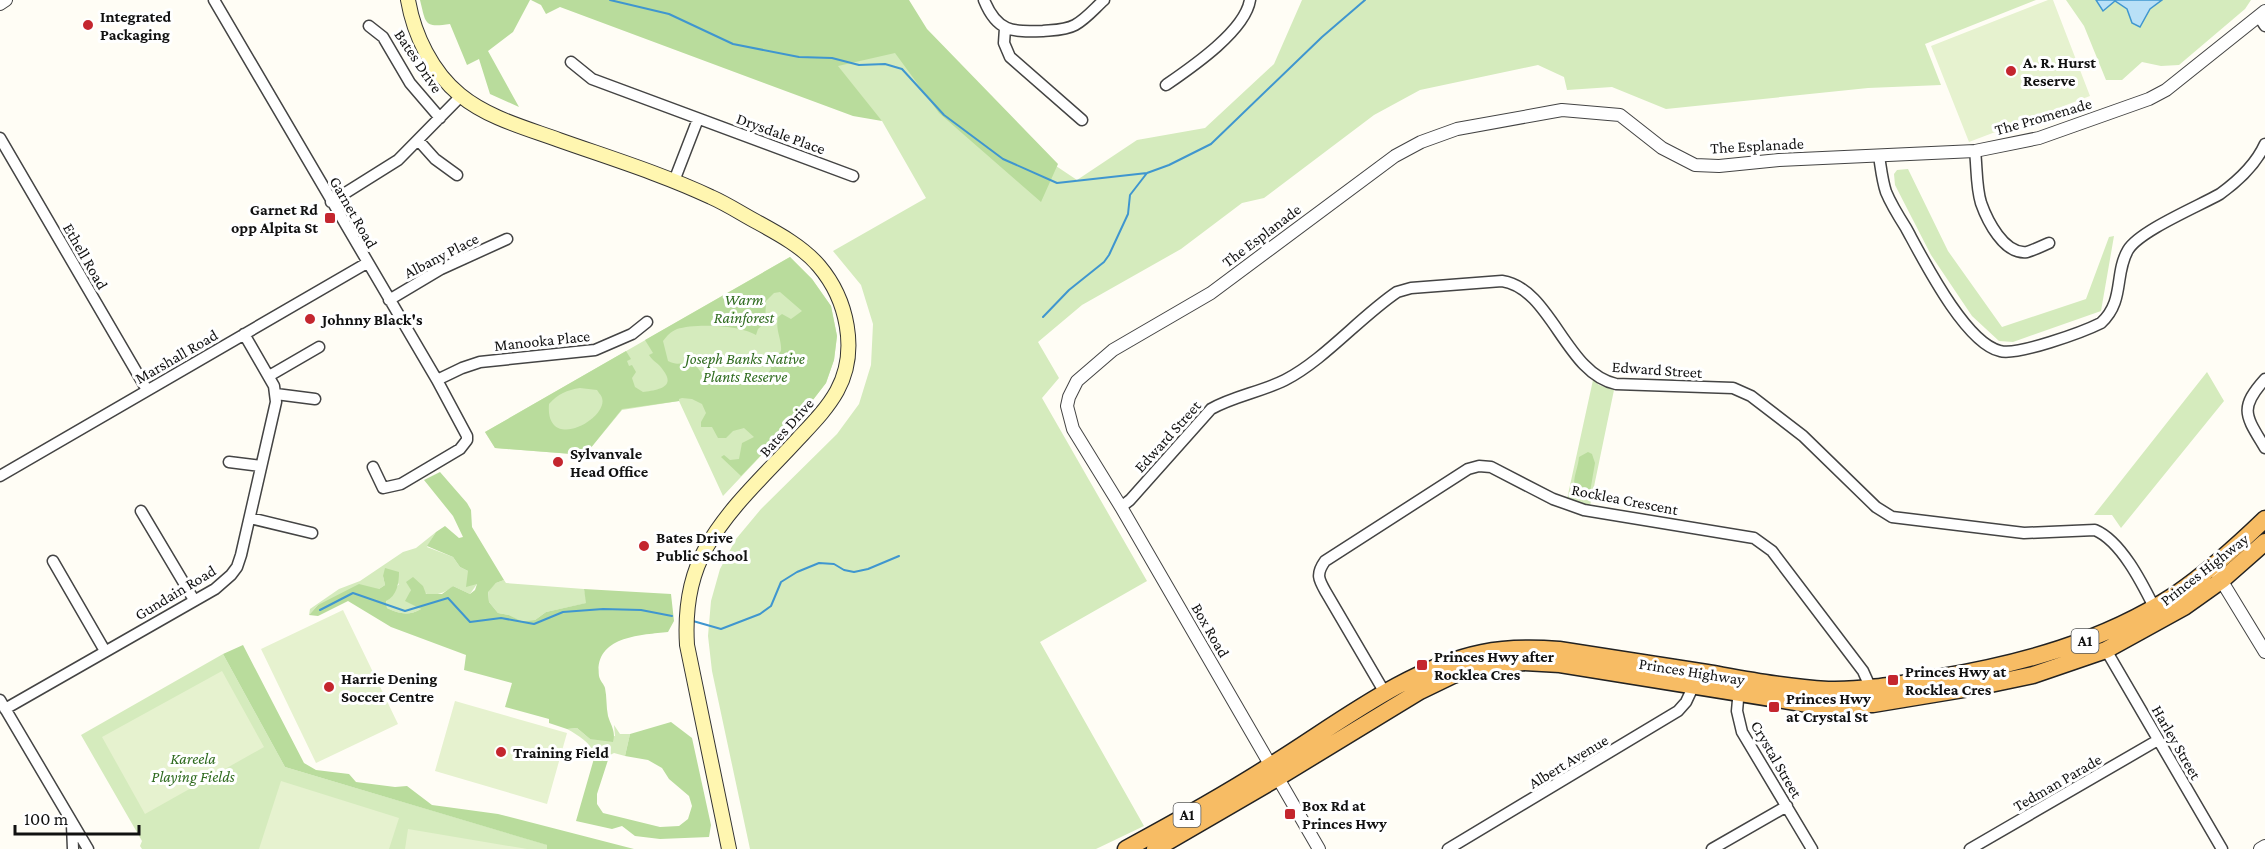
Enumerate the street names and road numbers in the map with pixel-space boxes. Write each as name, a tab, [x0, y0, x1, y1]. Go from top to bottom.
street label: Bates Drive	[391, 26, 446, 96]
street label: The Promenade	[1993, 95, 2094, 138]
street label: Drysdale Place	[734, 110, 828, 158]
street label: The Esplanade	[1710, 135, 1804, 157]
street label: Garnet Road	[326, 174, 381, 251]
street label: The Esplanade	[1219, 200, 1304, 271]
street label: Ethell Road	[60, 220, 112, 293]
street label: Albany Place	[401, 229, 482, 282]
street label: Marshall Road	[132, 326, 221, 387]
street label: Manooka Place	[493, 327, 591, 354]
street label: Edward Street	[1611, 358, 1703, 381]
street label: Bates Drive	[756, 395, 817, 460]
street label: Edward Street	[1131, 397, 1204, 476]
street label: Rocklea Crescent	[1570, 481, 1680, 518]
street label: Princes Highway	[2157, 529, 2253, 610]
street label: Gundain Road	[132, 561, 219, 623]
street label: Box Road	[1188, 600, 1233, 661]
road number: A1	[2072, 629, 2098, 653]
street label: Princes Highway	[1638, 655, 1747, 689]
street label: Harley Street	[2148, 702, 2205, 783]
street label: Crystal Street	[1747, 718, 1806, 802]
street label: Albert Avenue	[1525, 731, 1611, 792]
street label: Tedman Parade	[2010, 750, 2104, 815]
road number: A1	[1174, 803, 1200, 827]

